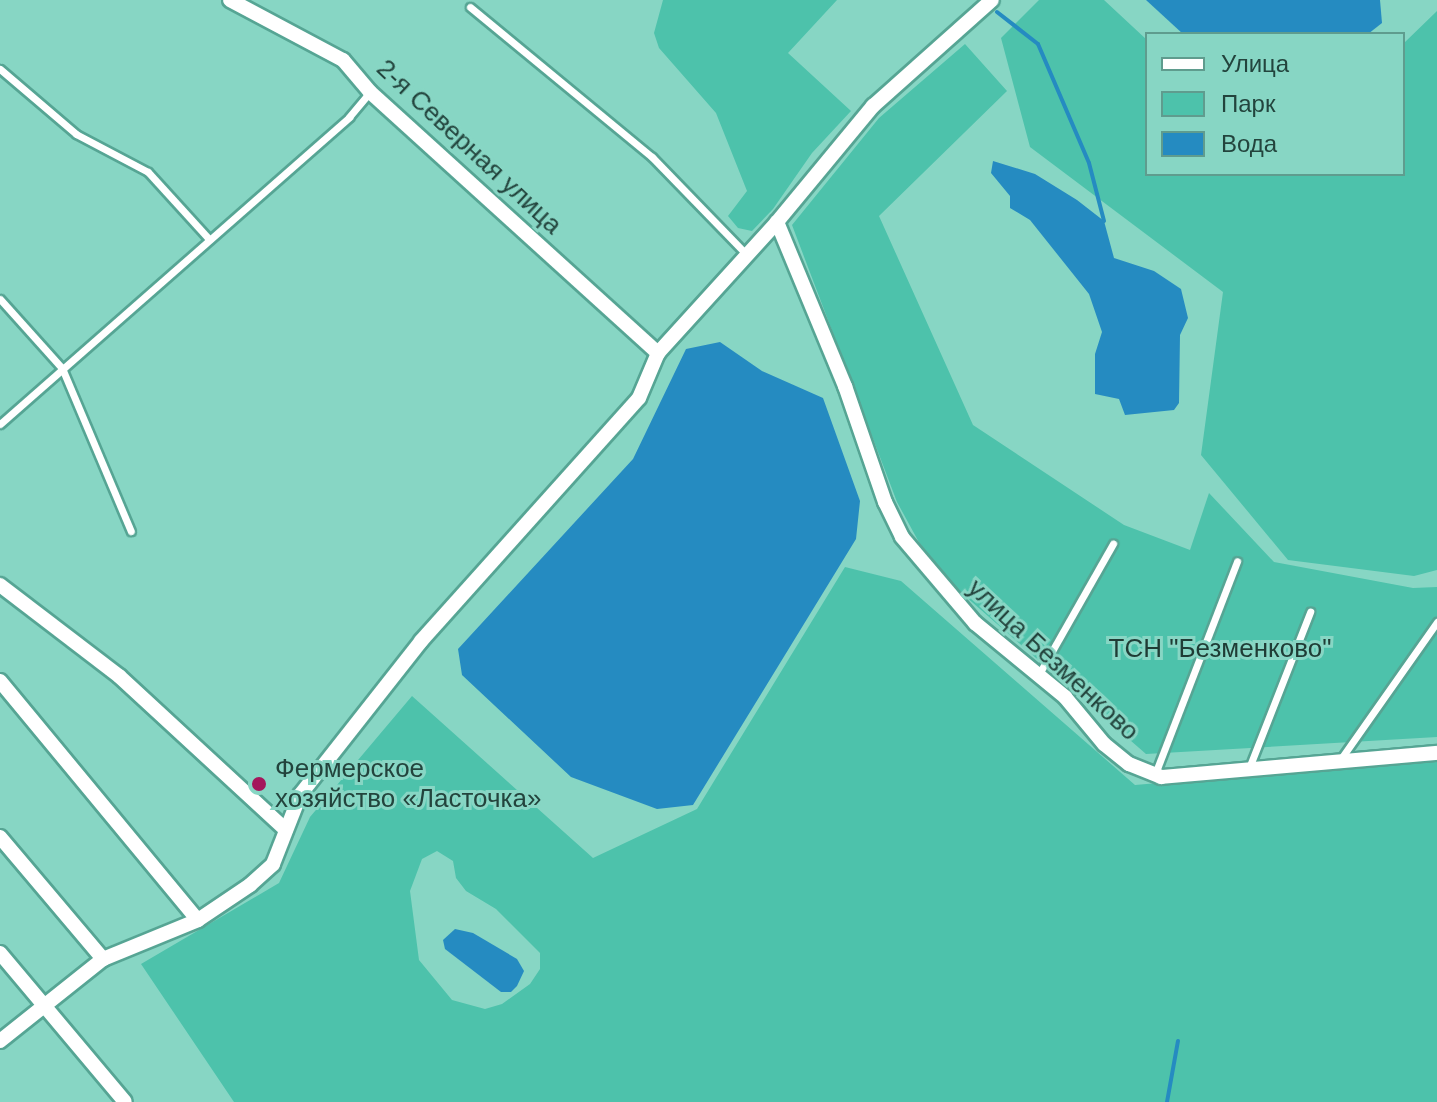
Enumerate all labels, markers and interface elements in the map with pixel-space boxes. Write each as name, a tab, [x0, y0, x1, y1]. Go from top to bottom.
legend	[1145, 32, 1405, 176]
text: Улица	[1221, 50, 1289, 77]
street label: 2-я Северная улица	[370, 53, 568, 241]
text: Парк	[1221, 90, 1275, 117]
text: Вода	[1221, 130, 1277, 157]
street label: улица Безменково	[961, 573, 1145, 747]
park label: ТСН "Безменково"	[1109, 633, 1331, 665]
place label: Фермерское хозяйство «Ласточка»	[275, 753, 541, 814]
marker: Фермерское хозяйство «Ласточка»	[250, 775, 268, 793]

